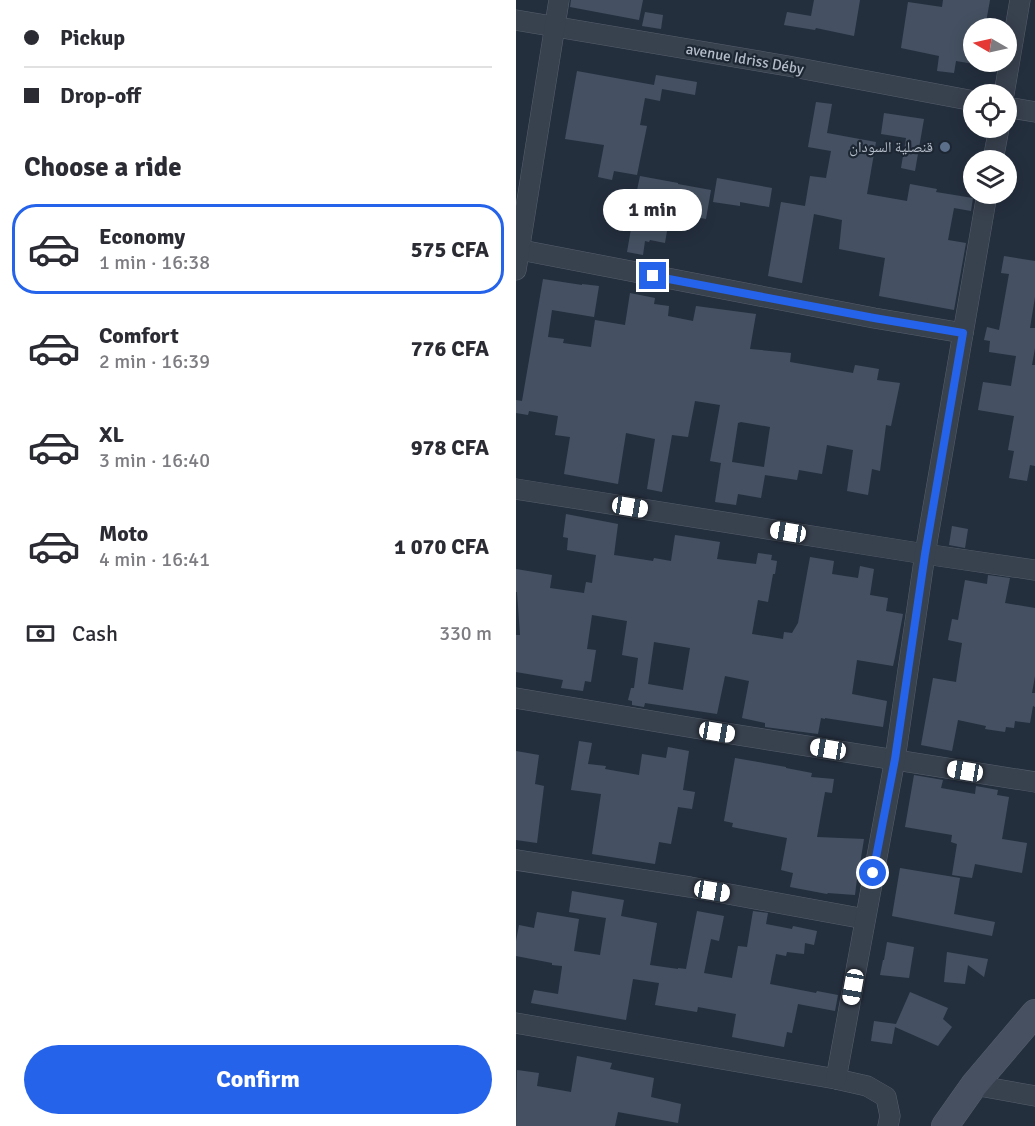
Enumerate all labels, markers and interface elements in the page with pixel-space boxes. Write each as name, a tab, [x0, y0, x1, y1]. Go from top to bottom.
north arrow	[963, 18, 1017, 72]
map controls	[963, 18, 1017, 204]
text: Pickup	[60, 24, 125, 51]
street label: avenue Idriss Déby	[685, 40, 805, 78]
text: Drop-off	[60, 82, 141, 109]
button: locate	[963, 84, 1017, 138]
place label: قنصلية السودان	[849, 138, 933, 157]
marker: قنصلية السودان	[938, 140, 952, 154]
button: layers	[963, 150, 1017, 204]
text: Choose a ride	[24, 151, 182, 184]
callout: 1 min	[604, 189, 702, 231]
text: 1 min	[628, 197, 677, 222]
icon: car	[27, 222, 81, 276]
text: Economy	[99, 223, 185, 250]
text: 575 CFA	[411, 236, 489, 263]
text: 1 min · 16:38	[99, 250, 210, 275]
route end	[639, 262, 666, 289]
icon: car	[27, 321, 81, 375]
text: Comfort	[99, 322, 179, 349]
text: 776 CFA	[411, 335, 489, 362]
text: 2 min · 16:39	[99, 349, 210, 374]
icon: car	[27, 420, 81, 474]
text: XL	[99, 421, 124, 448]
text: 978 CFA	[411, 434, 489, 461]
text: 3 min · 16:40	[99, 448, 210, 473]
car	[611, 495, 649, 519]
icon: car	[27, 519, 81, 573]
text: Moto	[99, 520, 148, 547]
car	[769, 520, 807, 544]
text: 1 070 CFA	[394, 533, 489, 560]
text: 4 min · 16:41	[99, 547, 210, 572]
icon: cash	[24, 617, 57, 650]
text: Cash	[72, 620, 118, 647]
text: 330 m	[439, 621, 492, 646]
car	[698, 720, 736, 744]
car	[809, 737, 847, 761]
car	[946, 759, 984, 783]
route start	[859, 859, 886, 886]
car	[693, 879, 731, 903]
car	[841, 968, 865, 1006]
button: Confirm	[24, 1045, 492, 1114]

